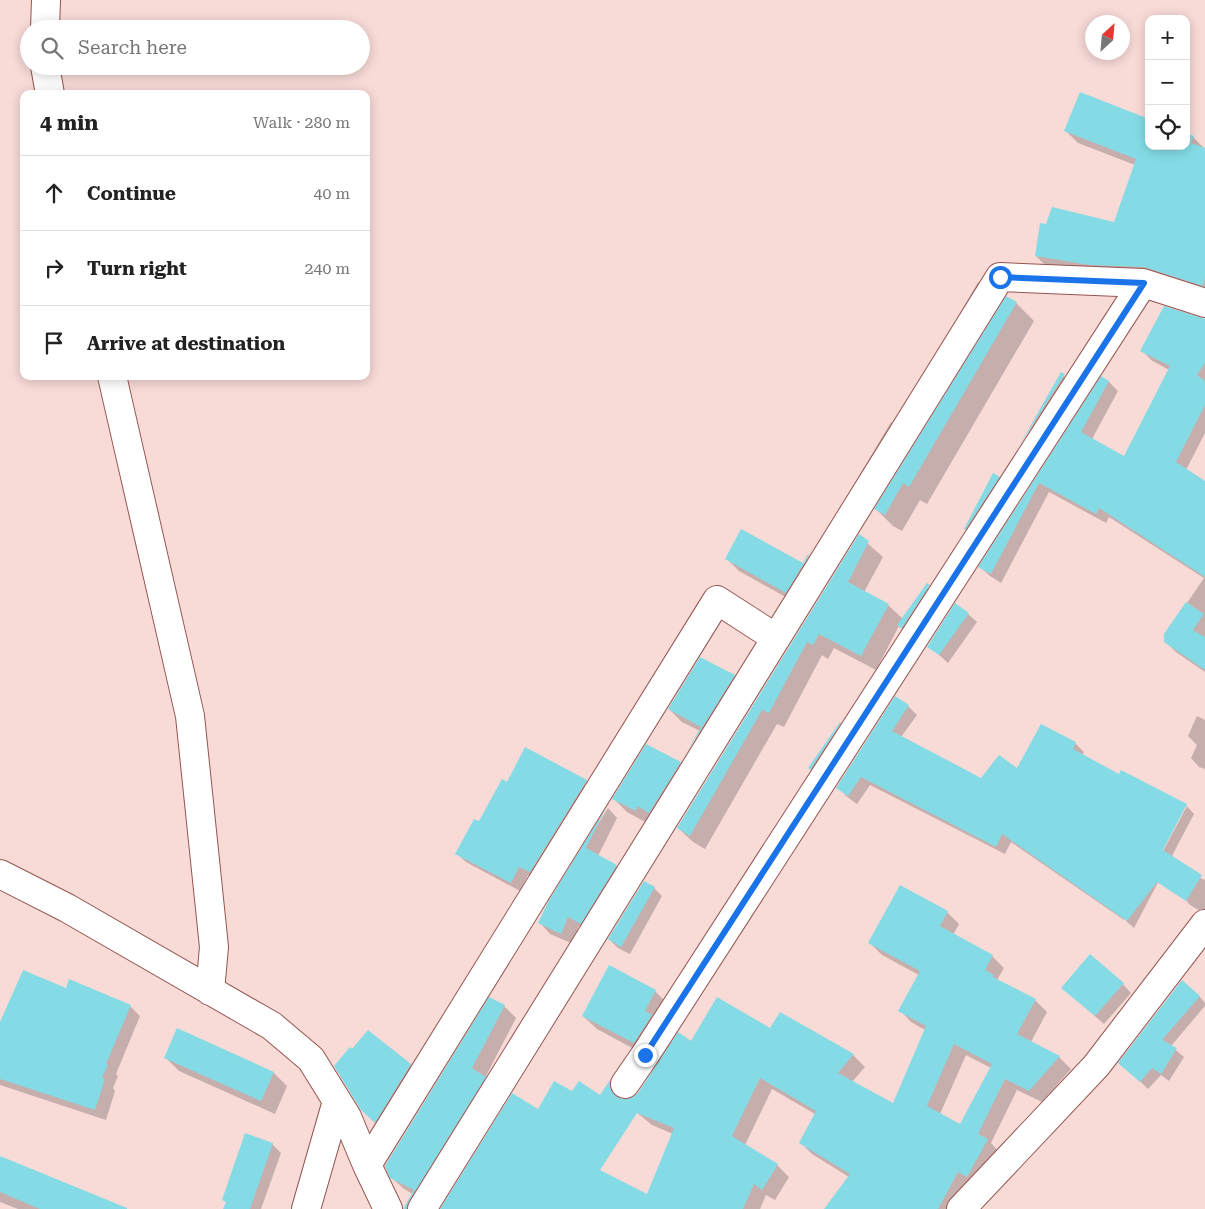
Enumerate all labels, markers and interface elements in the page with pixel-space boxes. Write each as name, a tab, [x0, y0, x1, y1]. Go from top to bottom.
north arrow	[1085, 15, 1130, 60]
map controls	[1145, 15, 1190, 150]
button: +	[1145, 15, 1190, 60]
search box	[20, 20, 370, 75]
icon: search	[38, 34, 66, 62]
text: Search here	[78, 36, 187, 59]
button: −	[1145, 60, 1190, 105]
button: locate	[1145, 105, 1190, 150]
text: 4 min	[40, 111, 98, 135]
text: Walk · 280 m	[253, 113, 350, 132]
icon: ahead	[40, 179, 68, 207]
text: Continue	[87, 182, 176, 205]
text: 40 m	[313, 184, 350, 203]
icon: right	[40, 254, 68, 282]
text: Turn right	[87, 257, 187, 280]
text: 240 m	[304, 259, 350, 278]
route start	[989, 266, 1012, 289]
icon: arrive	[40, 329, 68, 357]
text: Arrive at destination	[87, 332, 285, 355]
route end	[634, 1044, 657, 1067]

